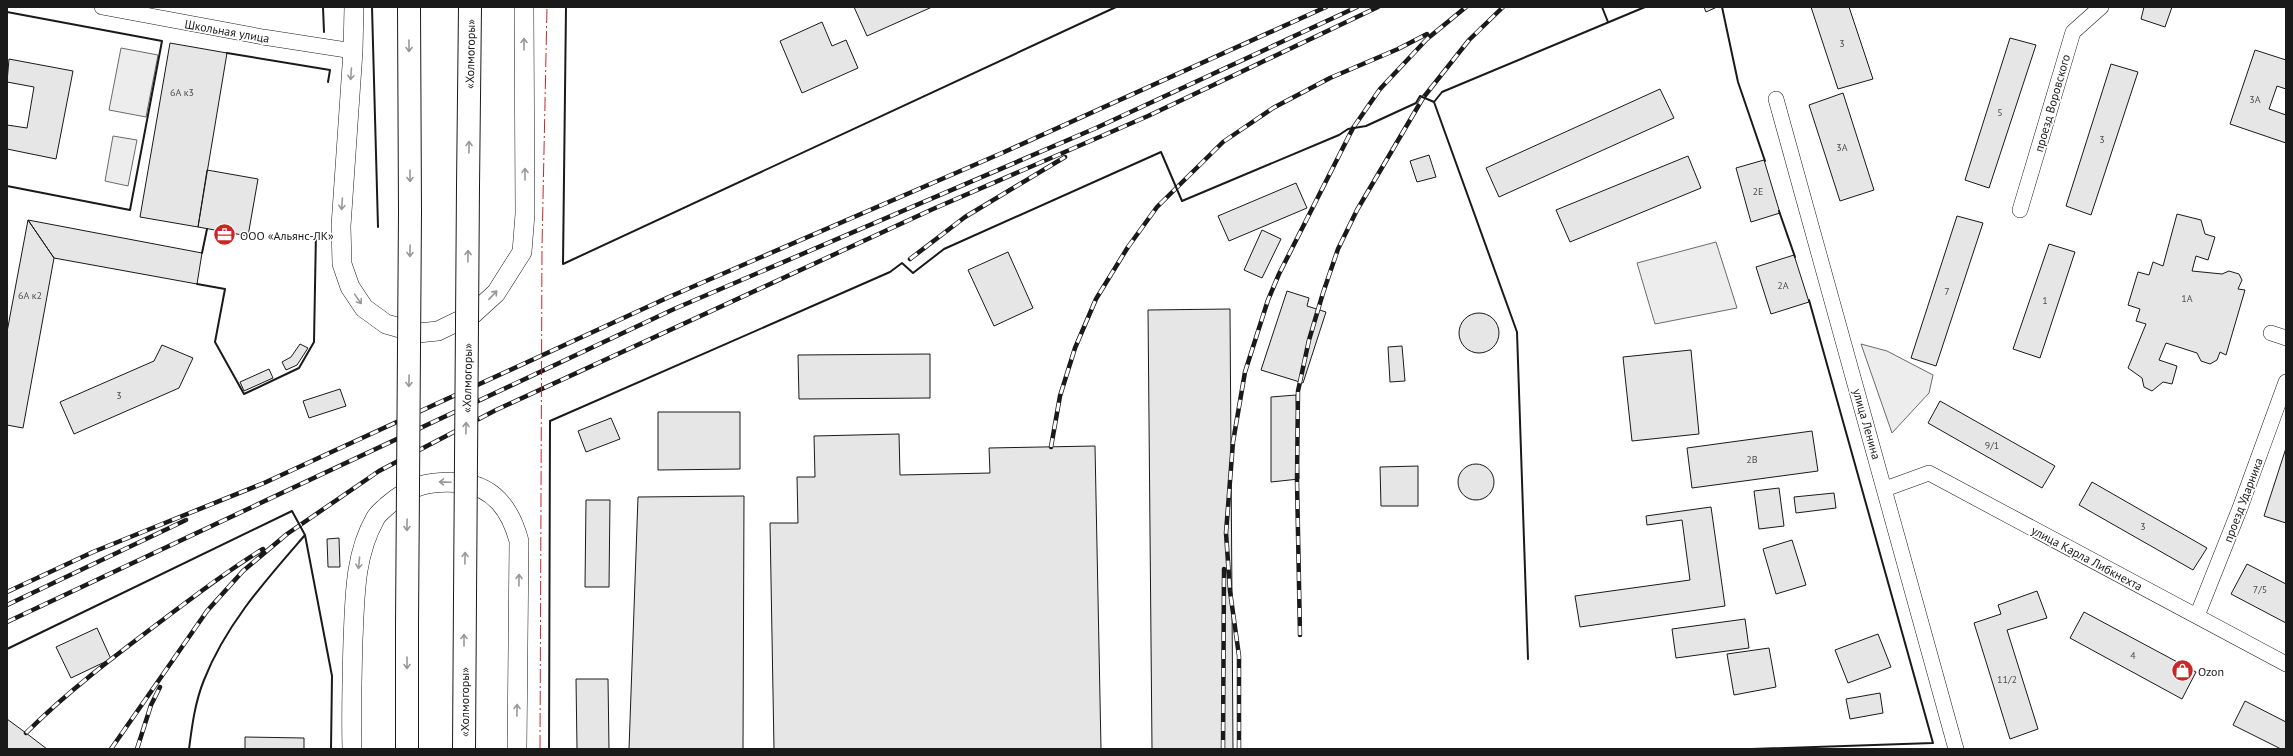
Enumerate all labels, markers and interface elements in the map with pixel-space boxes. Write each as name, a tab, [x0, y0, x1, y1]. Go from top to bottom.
street label: Школьная улица	[183, 16, 271, 46]
street label: «Холмогоры»	[462, 19, 478, 89]
house number: 3	[1839, 37, 1845, 50]
one-way arrow	[520, 38, 528, 51]
one-way arrow	[405, 39, 413, 52]
street label: проезд Воровского	[2031, 52, 2073, 154]
one-way arrow	[348, 67, 355, 80]
house number: 6А к3	[170, 86, 194, 99]
house number: 3А	[2249, 93, 2261, 106]
house number: 5	[1997, 106, 2003, 119]
house number: 3	[2099, 133, 2105, 146]
one-way arrow	[465, 141, 473, 154]
house number: 3А	[1836, 141, 1848, 154]
one-way arrow	[521, 168, 529, 181]
one-way arrow	[406, 169, 414, 182]
house number: 2Е	[1753, 185, 1763, 198]
one-way arrow	[339, 197, 346, 210]
office icon: ООО «Альянс-ЛК»	[212, 222, 238, 248]
place label: ООО «Альянс-ЛК»	[240, 228, 334, 243]
one-way arrow	[406, 244, 414, 257]
one-way arrow	[464, 250, 472, 263]
house number: 2А	[1777, 279, 1789, 292]
house number: 7	[1944, 285, 1950, 298]
house number: 6А к2	[18, 289, 42, 302]
one-way arrow	[489, 290, 498, 300]
house number: 1А	[2181, 292, 2193, 305]
one-way arrow	[354, 294, 362, 305]
house number: 1	[2042, 294, 2048, 307]
street label: «Холмогоры»	[459, 343, 475, 413]
one-way arrow	[405, 374, 413, 387]
street label: улица Ленина	[1850, 387, 1884, 461]
house number: 3	[116, 389, 122, 402]
one-way arrow	[462, 422, 470, 435]
house number: 9/1	[1985, 439, 1999, 452]
house number: 2В	[1746, 453, 1758, 466]
street label: проезд Ударника	[2220, 456, 2266, 544]
one-way arrow	[439, 478, 452, 485]
one-way arrow	[404, 518, 411, 531]
house number: 3	[2140, 520, 2146, 533]
street label: улица Карла Либкнехта	[2029, 522, 2145, 594]
one-way arrow	[461, 552, 469, 565]
one-way arrow	[355, 556, 363, 569]
one-way arrow	[515, 574, 523, 587]
house number: 7/5	[2253, 583, 2267, 596]
one-way arrow	[460, 634, 468, 647]
house number: 4	[2130, 649, 2136, 662]
one-way arrow	[403, 656, 411, 669]
shop icon: Ozon	[2169, 658, 2195, 684]
place label: Ozon	[2198, 664, 2224, 679]
street label: «Холмогоры»	[457, 667, 472, 737]
house number: 11/2	[1997, 673, 2017, 686]
one-way arrow	[514, 704, 521, 717]

